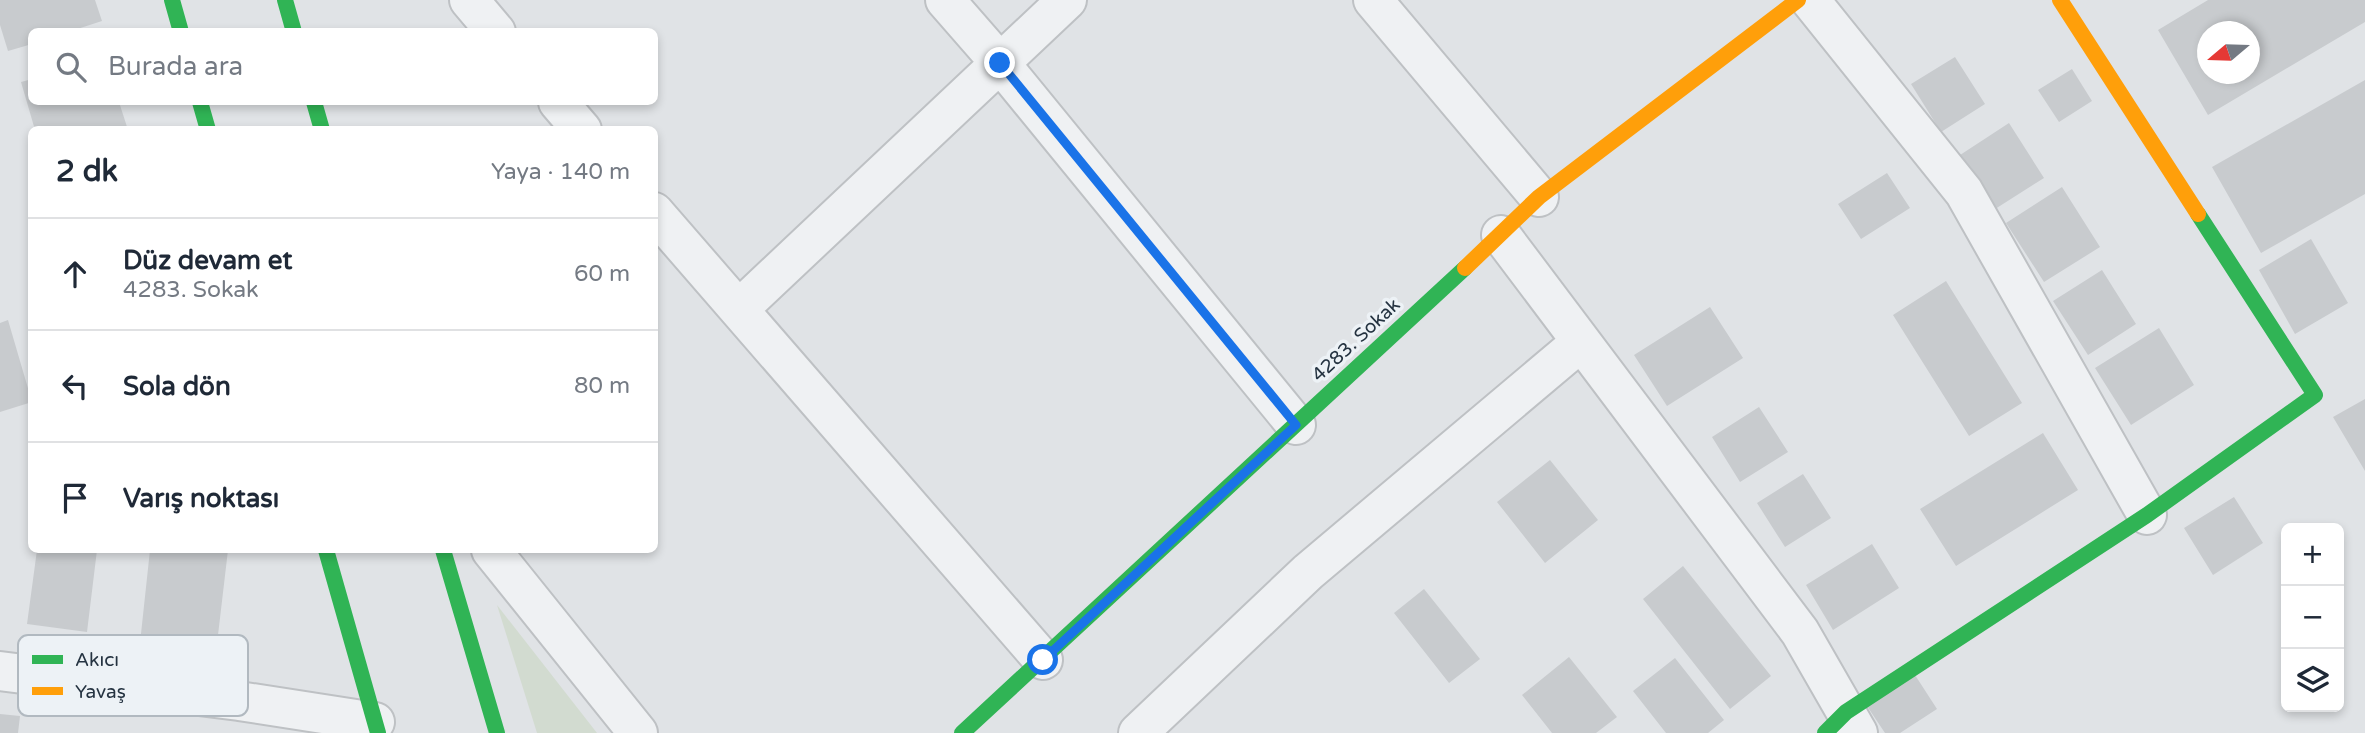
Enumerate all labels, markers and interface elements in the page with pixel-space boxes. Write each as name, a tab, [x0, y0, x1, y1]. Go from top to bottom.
north arrow	[2197, 21, 2260, 84]
search box	[28, 28, 658, 105]
route end	[984, 47, 1015, 78]
icon: search	[52, 48, 90, 86]
text: Burada ara	[108, 51, 243, 82]
text: 2 dk	[56, 153, 118, 190]
text: Yaya · 140 m	[491, 158, 630, 186]
text: Düz devam et	[123, 245, 292, 276]
icon: ahead	[56, 255, 94, 293]
text: 60 m	[574, 260, 630, 288]
text: 4283. Sokak	[123, 276, 259, 304]
street label: 4283. Sokak	[1308, 294, 1404, 386]
icon: left	[56, 367, 94, 405]
text: Sola dön	[123, 371, 231, 402]
text: 80 m	[574, 372, 630, 400]
icon: arrive	[56, 479, 94, 517]
text: Varış noktası	[123, 483, 279, 514]
map controls	[2281, 523, 2344, 712]
button: +	[2281, 523, 2344, 586]
button: −	[2281, 586, 2344, 649]
legend	[18, 635, 248, 716]
route start	[1027, 644, 1058, 675]
text: Akıcı	[75, 649, 119, 671]
button: layers	[2281, 649, 2344, 712]
text: Yavaş	[75, 681, 126, 703]

